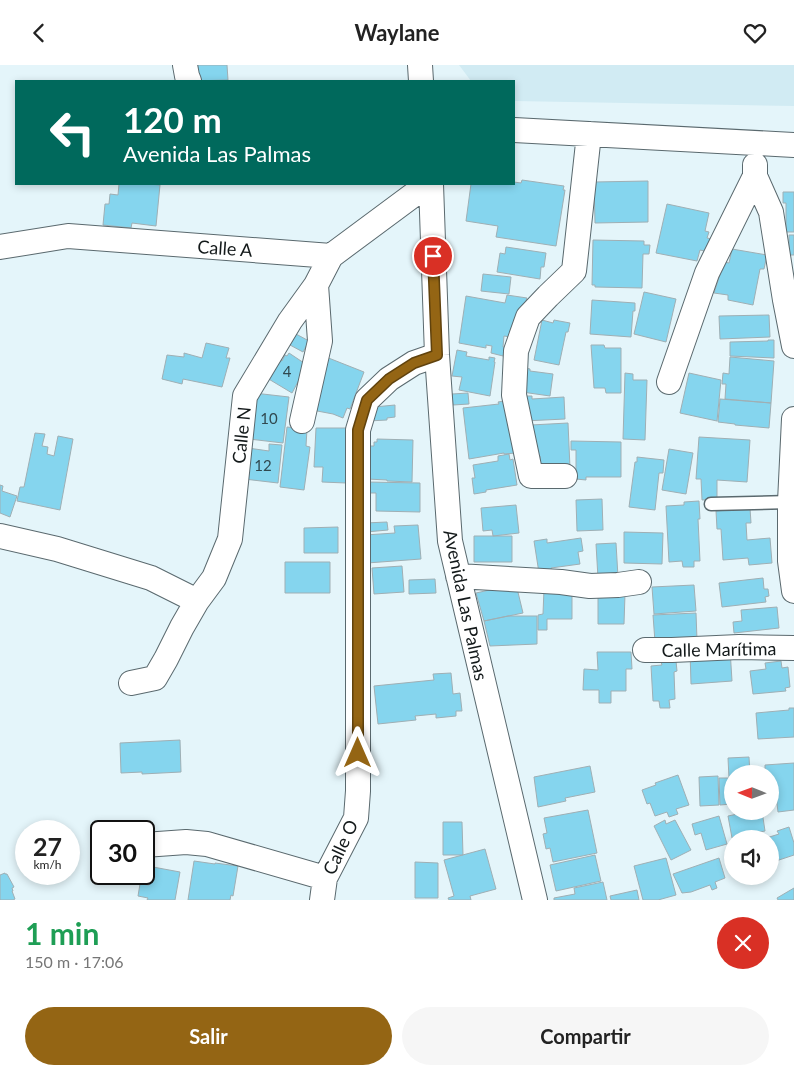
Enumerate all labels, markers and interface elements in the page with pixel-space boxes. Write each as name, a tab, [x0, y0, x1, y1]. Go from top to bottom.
icon: back	[25, 19, 53, 47]
text: Waylane	[354, 19, 440, 46]
icon: heart	[741, 19, 769, 47]
text: 120 m	[123, 98, 222, 140]
icon: left	[40, 100, 105, 165]
text: Avenida Las Palmas	[123, 140, 311, 167]
street label: Calle A	[197, 235, 254, 261]
pin	[412, 235, 454, 277]
icon: arrive	[419, 242, 447, 270]
house number: 4	[283, 362, 292, 380]
street label: Calle N	[227, 405, 255, 465]
house number: 10	[260, 409, 278, 427]
house number: 12	[254, 456, 272, 474]
street label: Avenida Las Palmas	[439, 527, 493, 683]
street label: Calle Marítima	[661, 637, 777, 661]
position arrow	[331, 726, 383, 778]
north arrow	[724, 765, 779, 820]
map controls	[724, 765, 779, 885]
street label: Calle O	[318, 816, 362, 878]
speed limit sign: 30	[90, 820, 155, 885]
button: sound	[724, 830, 779, 885]
text: 27	[33, 831, 62, 861]
text: km/h	[33, 857, 62, 872]
text: 1 min	[25, 915, 99, 951]
button: close	[717, 917, 769, 969]
text: 150 m · 17:06	[25, 952, 124, 971]
button: Salir	[25, 1007, 392, 1065]
button: Compartir	[402, 1007, 769, 1065]

